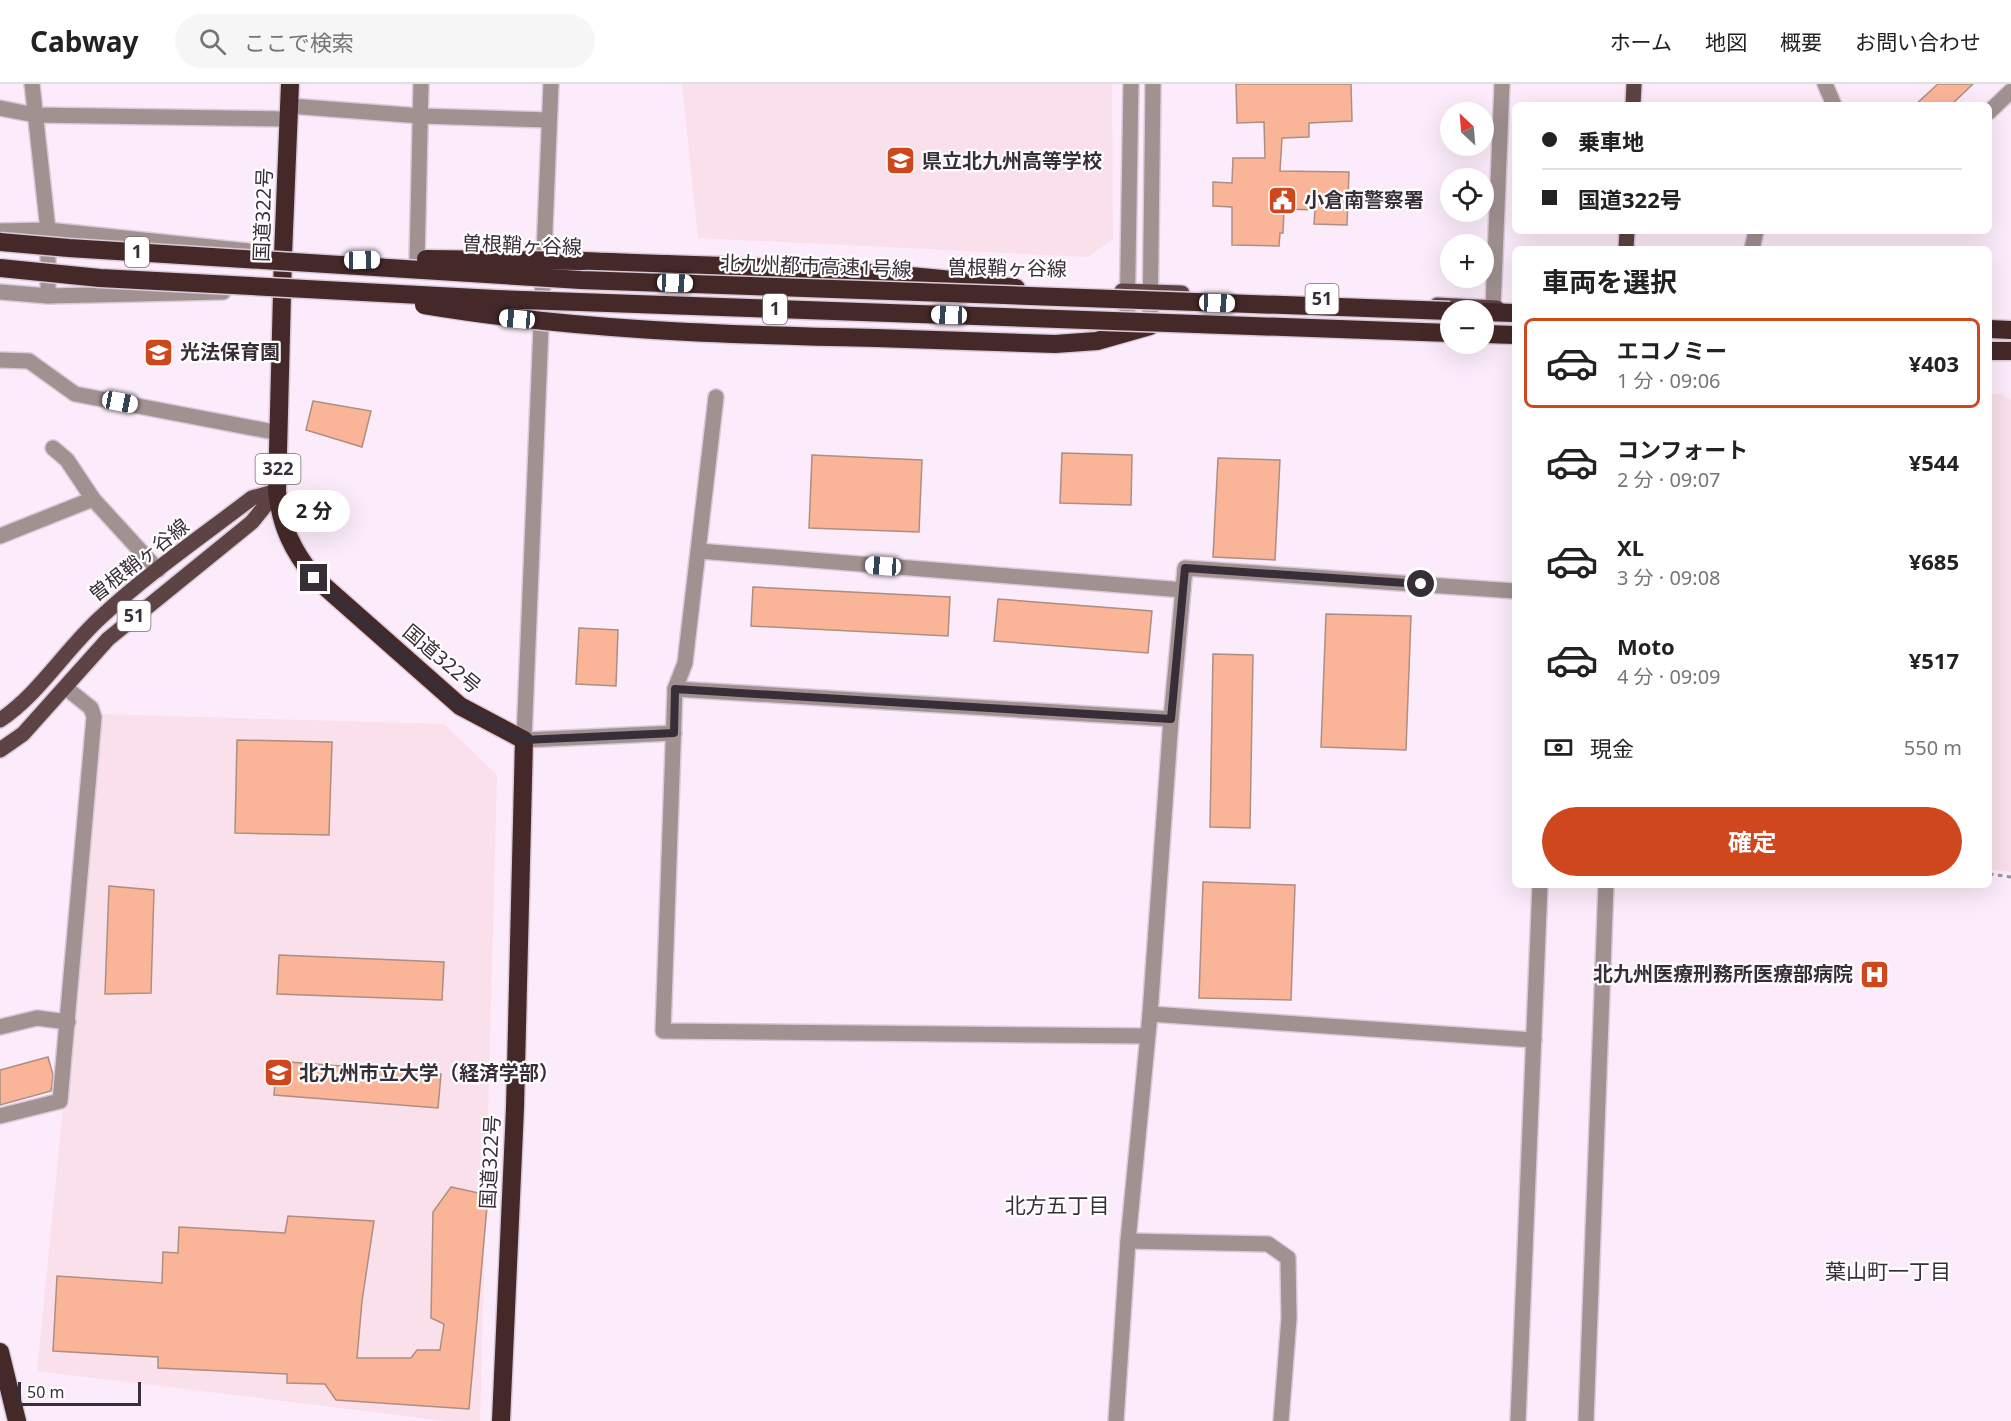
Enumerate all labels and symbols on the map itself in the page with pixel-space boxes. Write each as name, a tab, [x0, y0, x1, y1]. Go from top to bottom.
north arrow	[1440, 102, 1494, 156]
school or university icon: 県立北九州高等学校	[885, 145, 917, 177]
place label: 県立北九州高等学校	[922, 147, 1102, 174]
street label: 国道322号	[247, 167, 278, 263]
public building icon: 小倉南警察署	[1267, 184, 1299, 216]
place label: 小倉南警察署	[1304, 186, 1424, 213]
street label: 曽根鞘ヶ谷線	[462, 229, 582, 260]
road number: 1	[125, 237, 149, 267]
street label: 北九州都市高速1号線	[720, 249, 912, 282]
car	[344, 251, 380, 269]
street label: 曽根鞘ヶ谷線	[947, 253, 1067, 282]
car	[657, 273, 693, 293]
road number: 51	[1306, 284, 1338, 314]
car	[1199, 293, 1235, 313]
road number: 1	[763, 294, 787, 324]
car	[931, 305, 967, 325]
car	[498, 308, 536, 330]
school or university icon: 光法保育園	[143, 336, 175, 368]
place label: 光法保育園	[180, 338, 280, 365]
car	[101, 390, 139, 414]
road number: 322	[256, 454, 300, 484]
callout: 2 分	[278, 491, 350, 533]
street label: 曽根鞘ヶ谷線	[83, 512, 194, 607]
car	[864, 556, 902, 576]
route end	[300, 564, 327, 591]
route start	[1407, 570, 1434, 597]
road number: 51	[118, 601, 150, 631]
street label: 国道322号	[398, 618, 487, 699]
hospital icon: 北九州医療刑務所医療部病院	[1858, 958, 1890, 990]
place label: 北九州医療刑務所医療部病院	[1593, 960, 1853, 987]
school or university icon: 北九州市立大学（経済学部）	[262, 1057, 294, 1089]
place label: 北九州市立大学（経済学部）	[299, 1059, 559, 1086]
street label: 国道322号	[474, 1114, 505, 1210]
district label: 北方五丁目	[1005, 1191, 1110, 1219]
district label: 葉山町一丁目	[1825, 1257, 1951, 1285]
scale bar	[18, 1379, 141, 1406]

